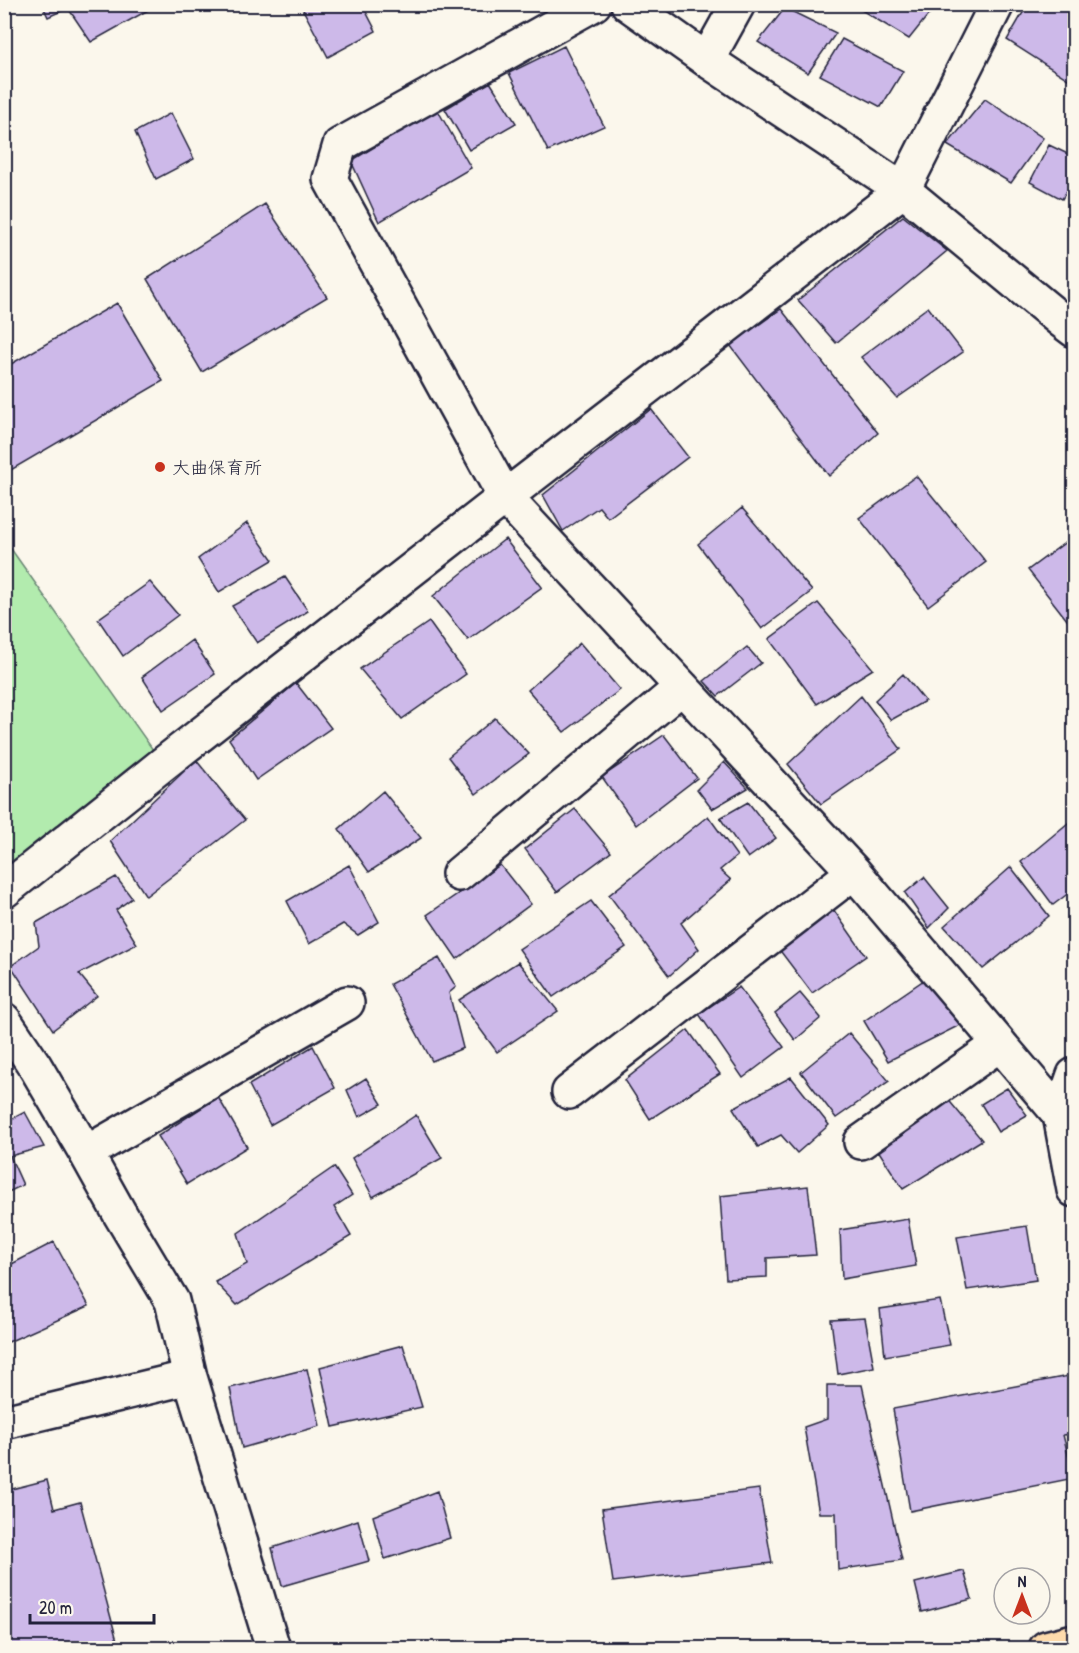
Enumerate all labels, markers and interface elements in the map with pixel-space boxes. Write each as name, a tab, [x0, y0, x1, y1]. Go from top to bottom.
place label: 大曲保育所	[172, 455, 262, 480]
marker: 大曲保育所	[153, 460, 167, 474]
north arrow	[992, 1566, 1052, 1626]
text: N	[1018, 1570, 1027, 1592]
scale bar	[30, 1587, 154, 1625]
text: 20 m	[39, 1595, 72, 1620]

